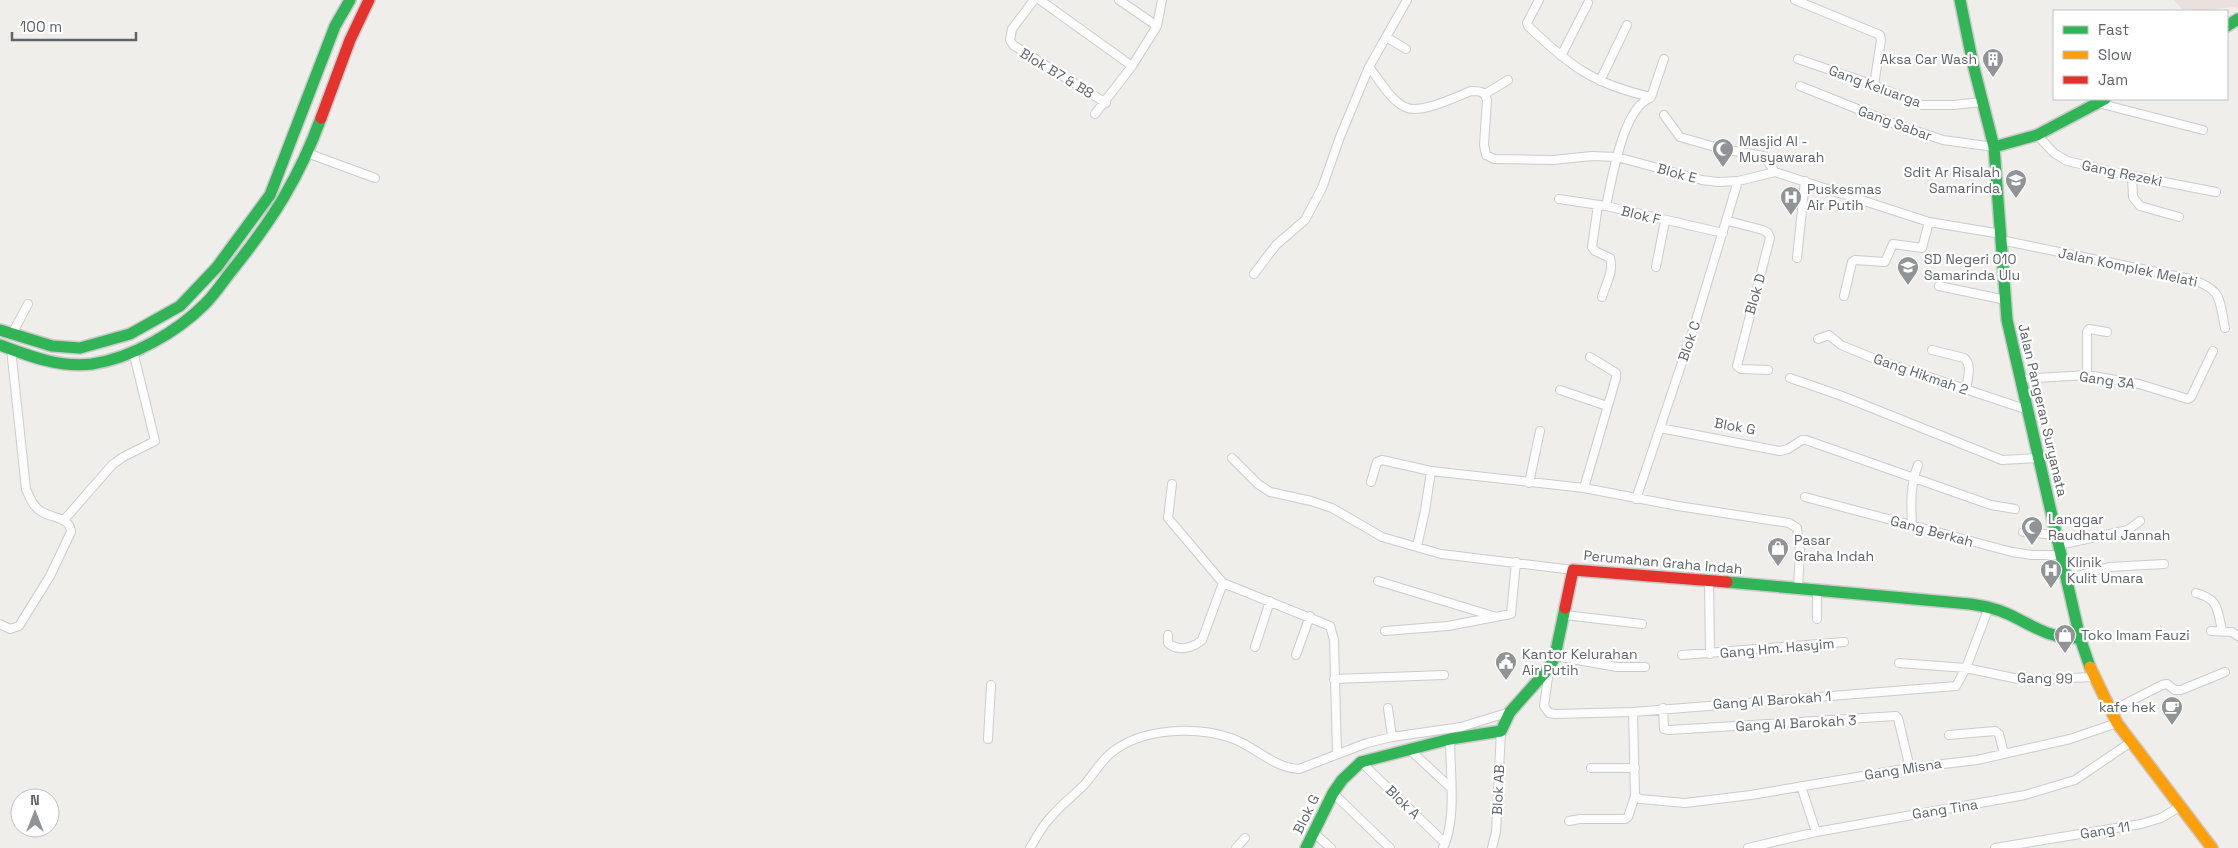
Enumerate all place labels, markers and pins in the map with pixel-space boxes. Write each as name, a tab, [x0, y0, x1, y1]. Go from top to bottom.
building icon: Aksa Car Wash	[1981, 47, 2005, 78]
place label: Aksa Car Wash	[1880, 50, 1977, 68]
place label: Masjid Al - Musyawarah	[1739, 132, 1824, 166]
mosque icon: Masjid Al - Musyawarah	[1711, 137, 1735, 168]
place label: Sdit Ar Risalah Samarinda	[1904, 163, 2000, 197]
school or university icon: Sdit Ar Risalah Samarinda	[2004, 168, 2028, 199]
place label: Puskesmas Air Putih	[1807, 180, 1882, 214]
hospital icon: Puskesmas Air Putih	[1779, 185, 1803, 216]
place label: SD Negeri 010 Samarinda Ulu	[1924, 250, 2020, 284]
school or university icon: SD Negeri 010 Samarinda Ulu	[1896, 255, 1920, 286]
place label: Langgar Raudhatul Jannah	[2048, 510, 2170, 544]
mosque icon: Langgar Raudhatul Jannah	[2020, 515, 2044, 546]
place label: Pasar Graha Indah	[1794, 531, 1874, 565]
shop icon: Pasar Graha Indah	[1766, 536, 1790, 567]
place label: Klinik Kulit Umara	[2067, 553, 2143, 587]
hospital icon: Klinik Kulit Umara	[2039, 558, 2063, 589]
shop icon: Toko Imam Fauzi	[2053, 623, 2077, 654]
place label: Toko Imam Fauzi	[2081, 626, 2190, 644]
place label: Kantor Kelurahan Air Putih	[1522, 645, 1638, 679]
public building icon: Kantor Kelurahan Air Putih	[1494, 650, 1518, 681]
cafe icon: kafe hek	[2160, 695, 2184, 726]
place label: kafe hek	[2099, 698, 2156, 716]

